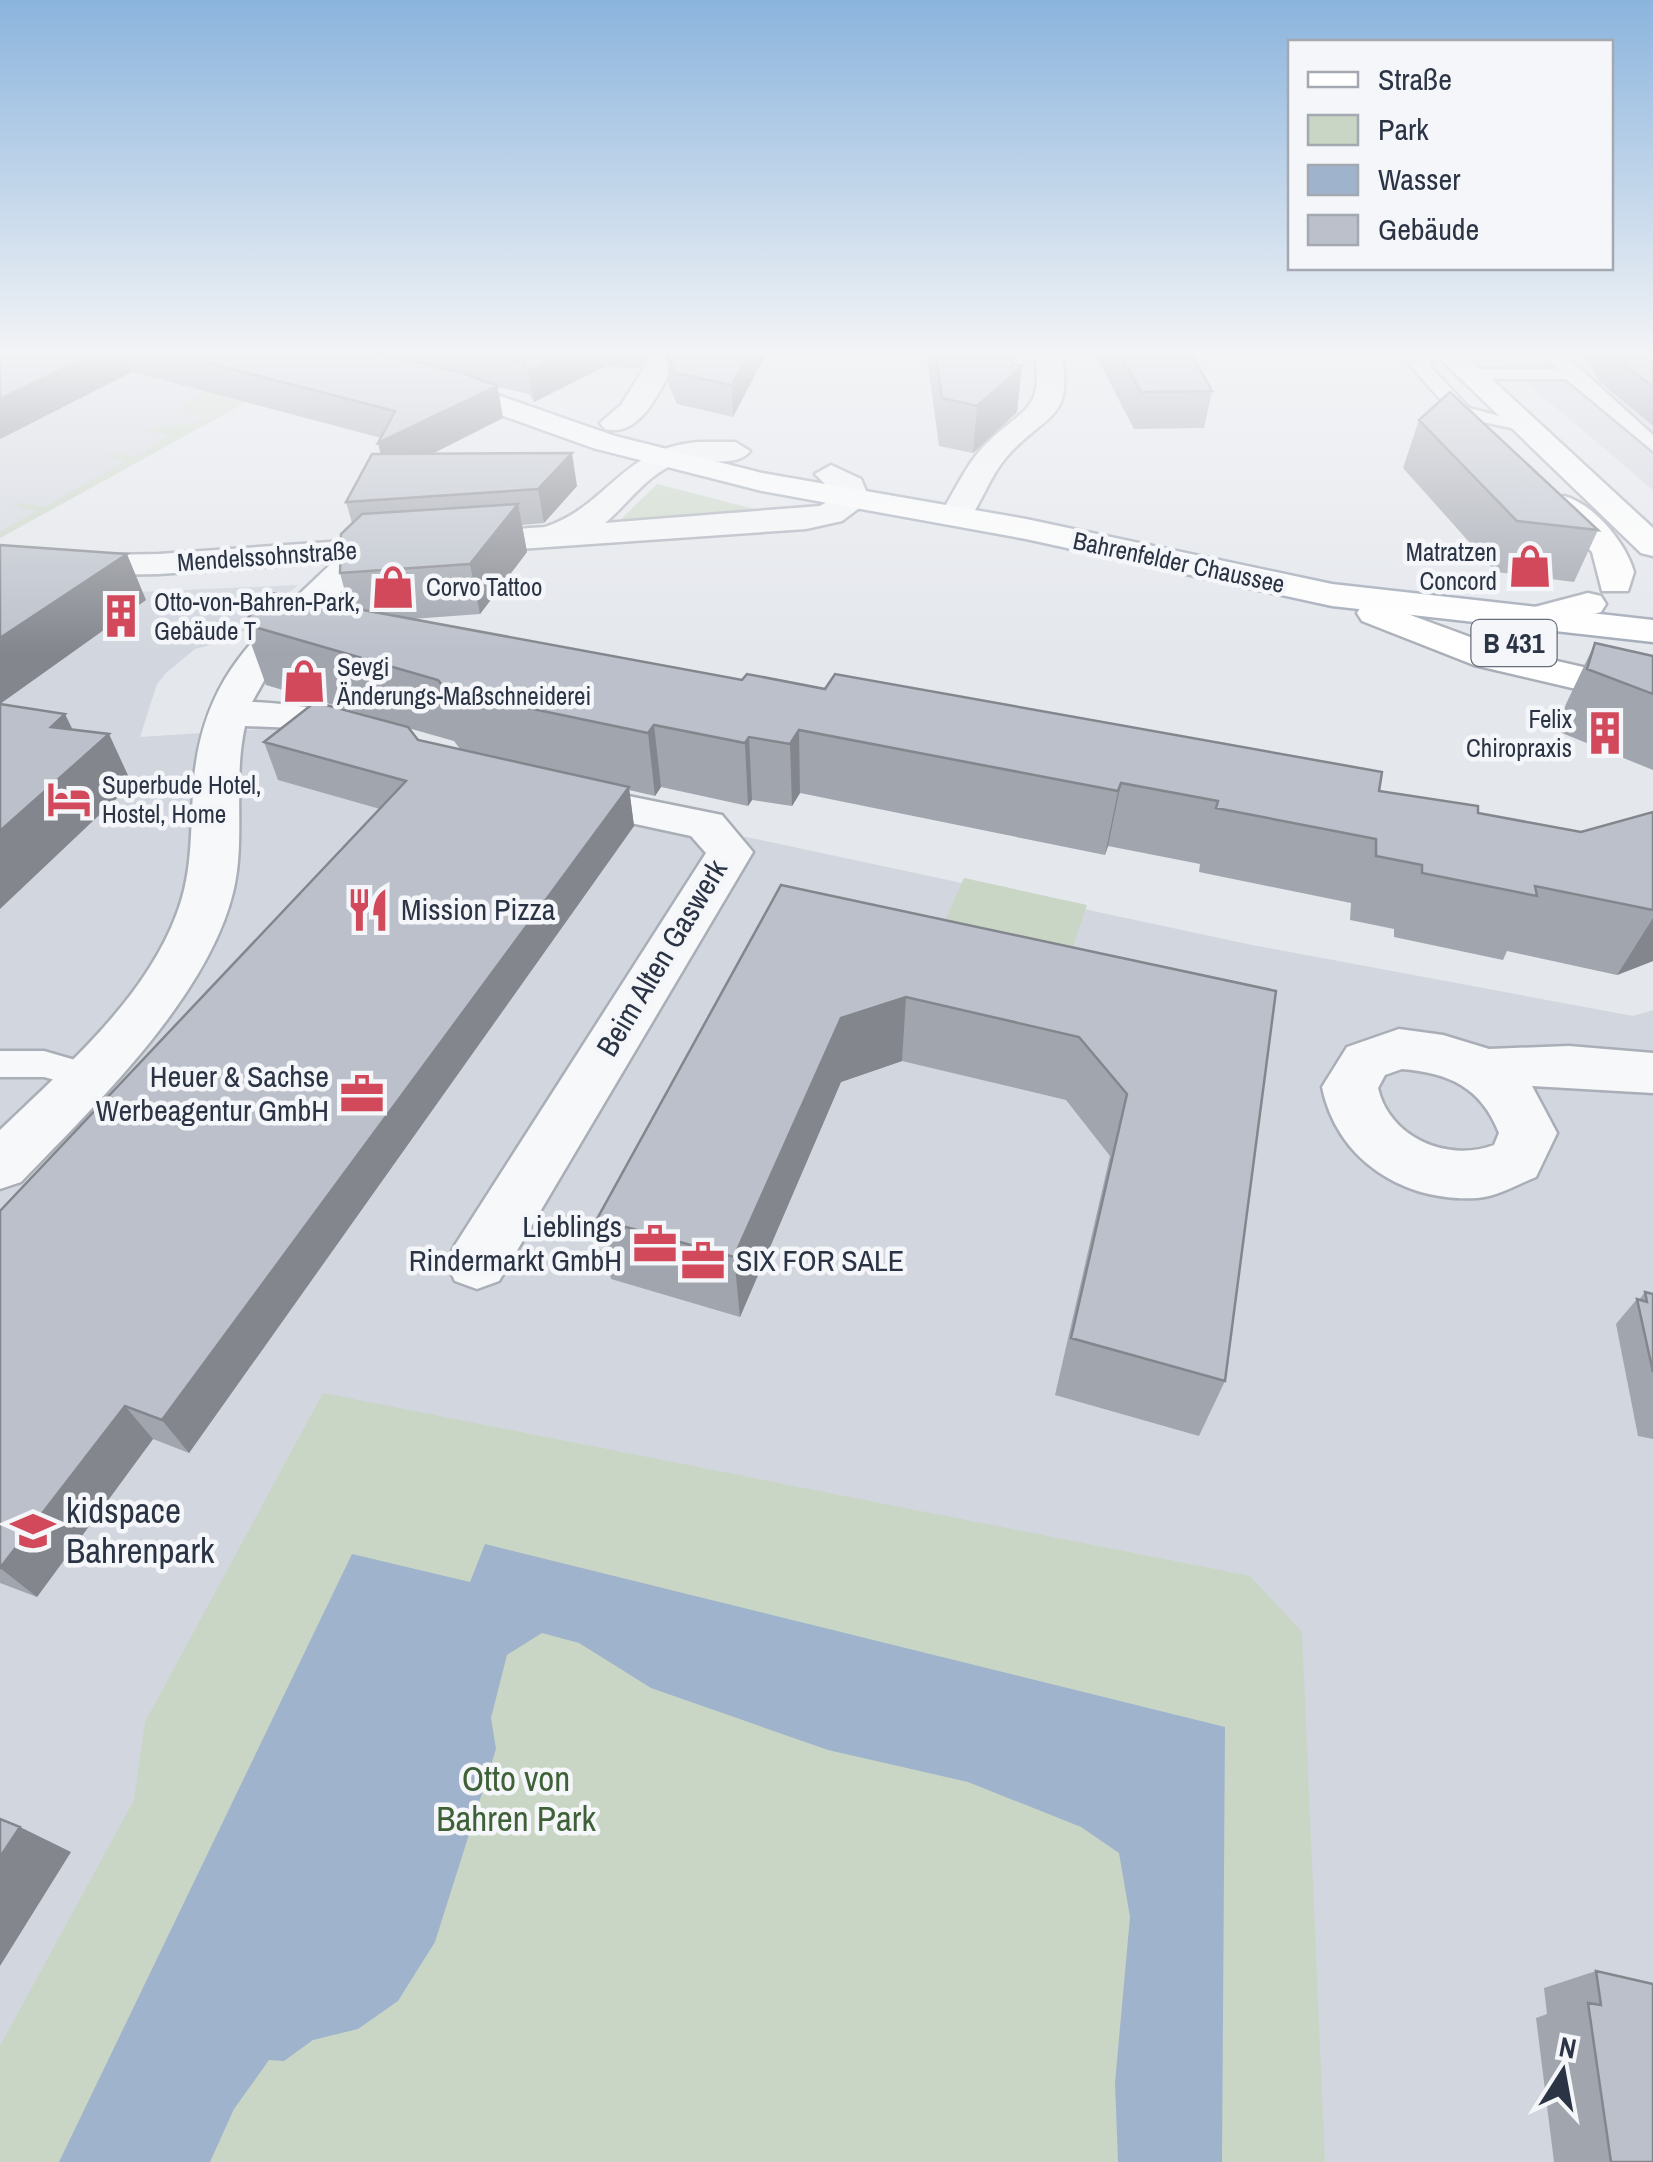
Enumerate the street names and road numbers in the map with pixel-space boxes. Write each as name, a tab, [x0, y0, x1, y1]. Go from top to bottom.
street label: Bahrenfelder Chaussee	[1070, 523, 1288, 601]
street label: Mendelssohnstraße	[176, 533, 358, 579]
road number: B 431	[1472, 620, 1556, 666]
street label: Beim Alten Gaswerk	[587, 851, 736, 1063]

